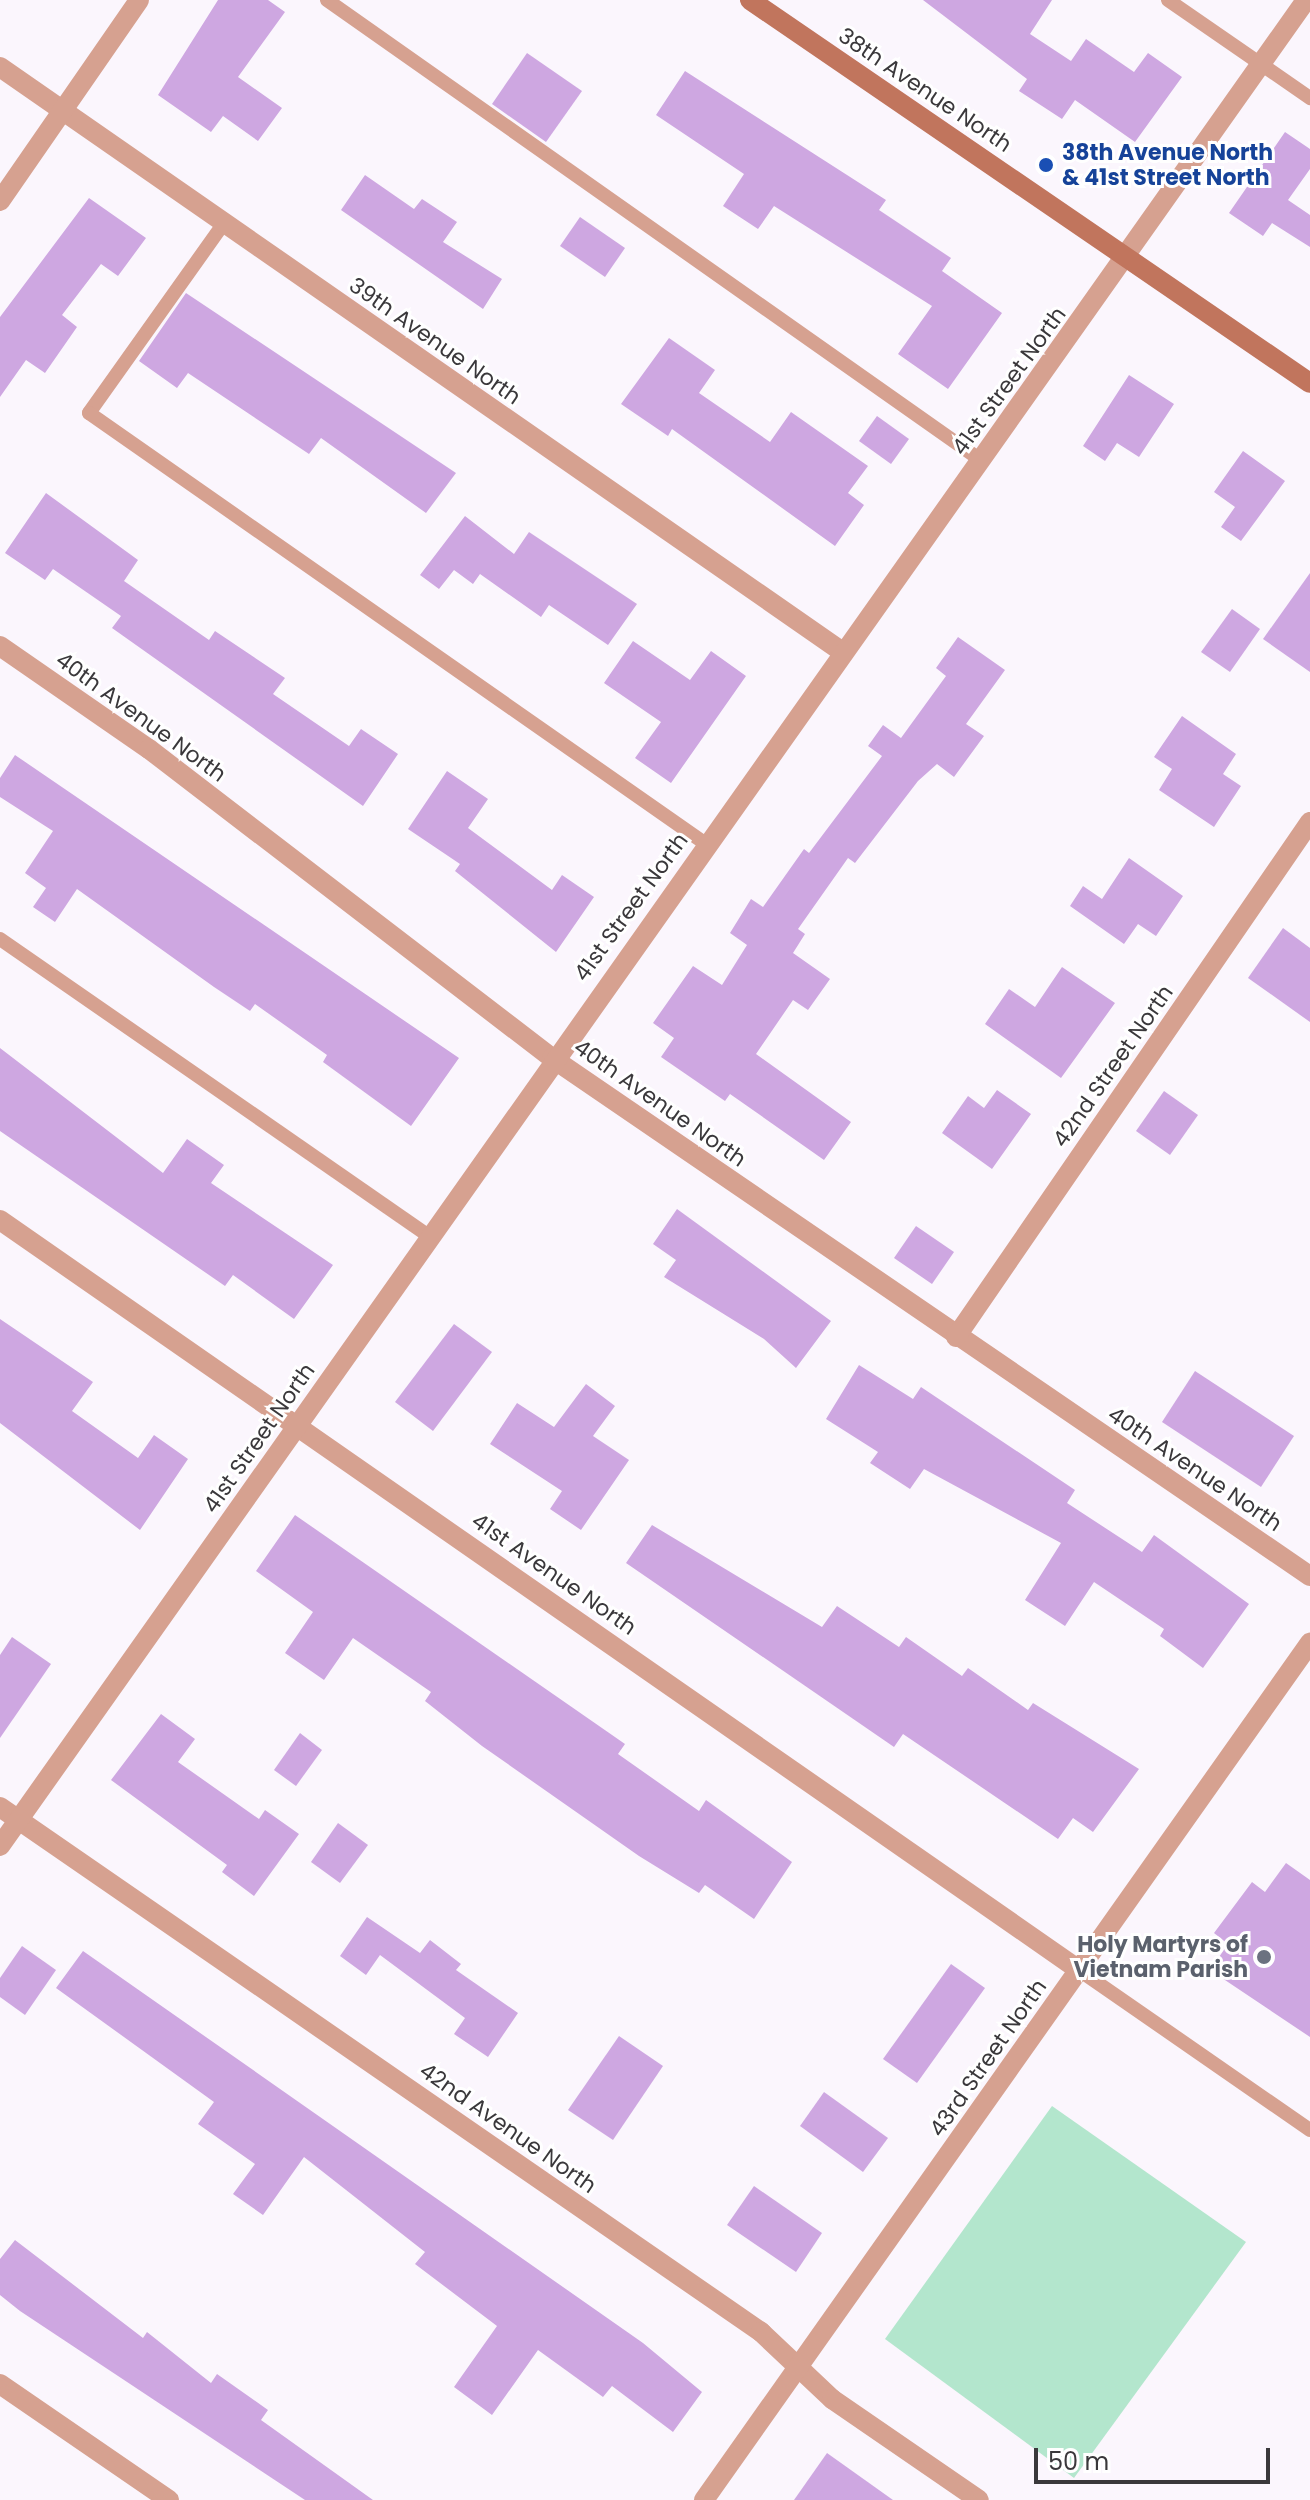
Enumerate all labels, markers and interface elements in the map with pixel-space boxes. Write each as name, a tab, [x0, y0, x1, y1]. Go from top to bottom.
street label: 38th Avenue North	[833, 22, 1017, 158]
place label: 38th Avenue North & 41st Street North	[1062, 139, 1273, 190]
marker: 38th Avenue North & 41st Street North	[1037, 156, 1055, 174]
street label: 39th Avenue North	[344, 272, 526, 410]
street label: 41st Street North	[946, 302, 1072, 460]
street label: 40th Avenue North	[51, 646, 231, 788]
street label: 41st Street North	[568, 828, 694, 986]
street label: 42nd Street North	[1047, 980, 1179, 1152]
street label: 40th Avenue North	[569, 1034, 751, 1172]
street label: 41st Street North	[198, 1358, 320, 1518]
street label: 40th Avenue North	[1103, 1401, 1287, 1537]
street label: 41st Avenue North	[467, 1507, 641, 1641]
place label: Holy Martyrs of Vietnam Parish	[1074, 1931, 1248, 1982]
marker: Holy Martyrs of Vietnam Parish	[1255, 1948, 1273, 1966]
street label: 43rd Street North	[924, 1974, 1052, 2142]
street label: 42nd Avenue North	[415, 2057, 601, 2199]
scale bar	[1038, 2432, 1274, 2482]
text: 50 m	[1048, 2445, 1109, 2478]

